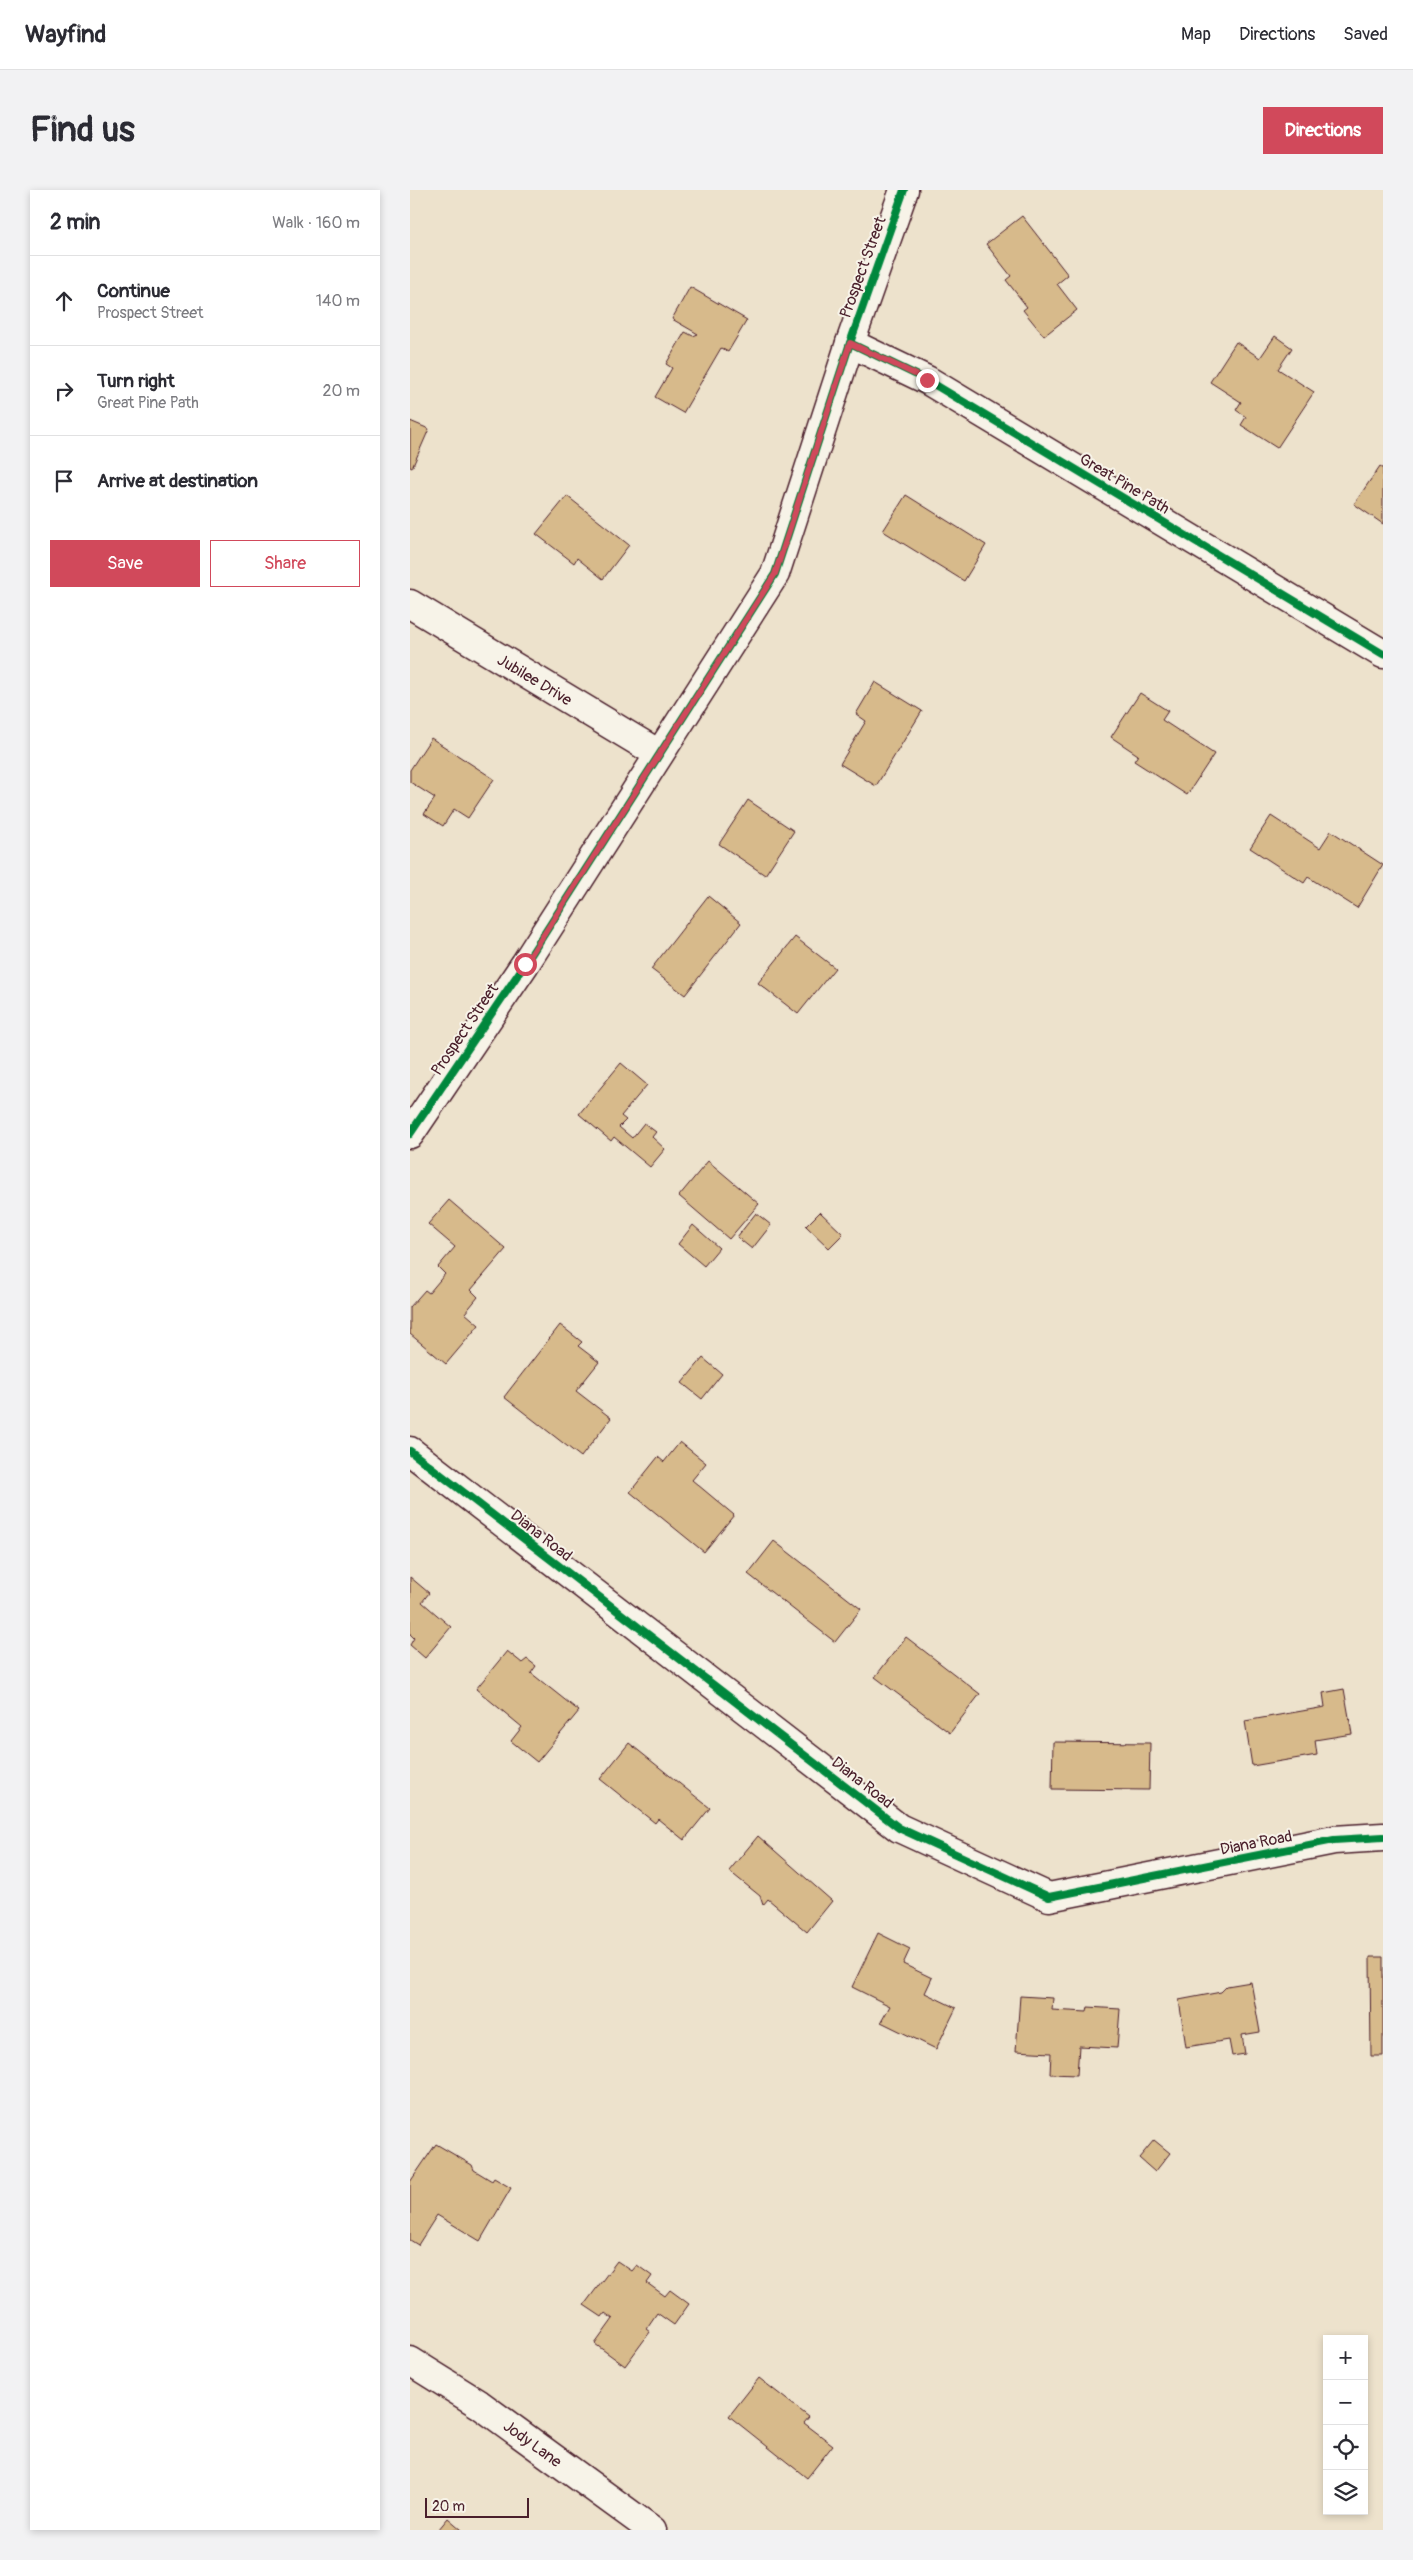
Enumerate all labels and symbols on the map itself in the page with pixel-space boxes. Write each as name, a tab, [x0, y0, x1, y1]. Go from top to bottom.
street label: Prospect Street	[835, 213, 891, 321]
route end	[916, 369, 939, 392]
street label: Great Pine Path	[1076, 449, 1173, 519]
street label: Jubilee Drive	[494, 650, 576, 710]
route start	[514, 953, 537, 976]
street label: Prospect Street	[427, 979, 503, 1079]
street label: Diana Road	[506, 1505, 576, 1566]
street label: Diana Road	[827, 1752, 897, 1813]
street label: Diana Road	[1218, 1826, 1294, 1860]
street label: Jody Lane	[499, 2416, 566, 2472]
scale bar	[425, 2495, 529, 2518]

